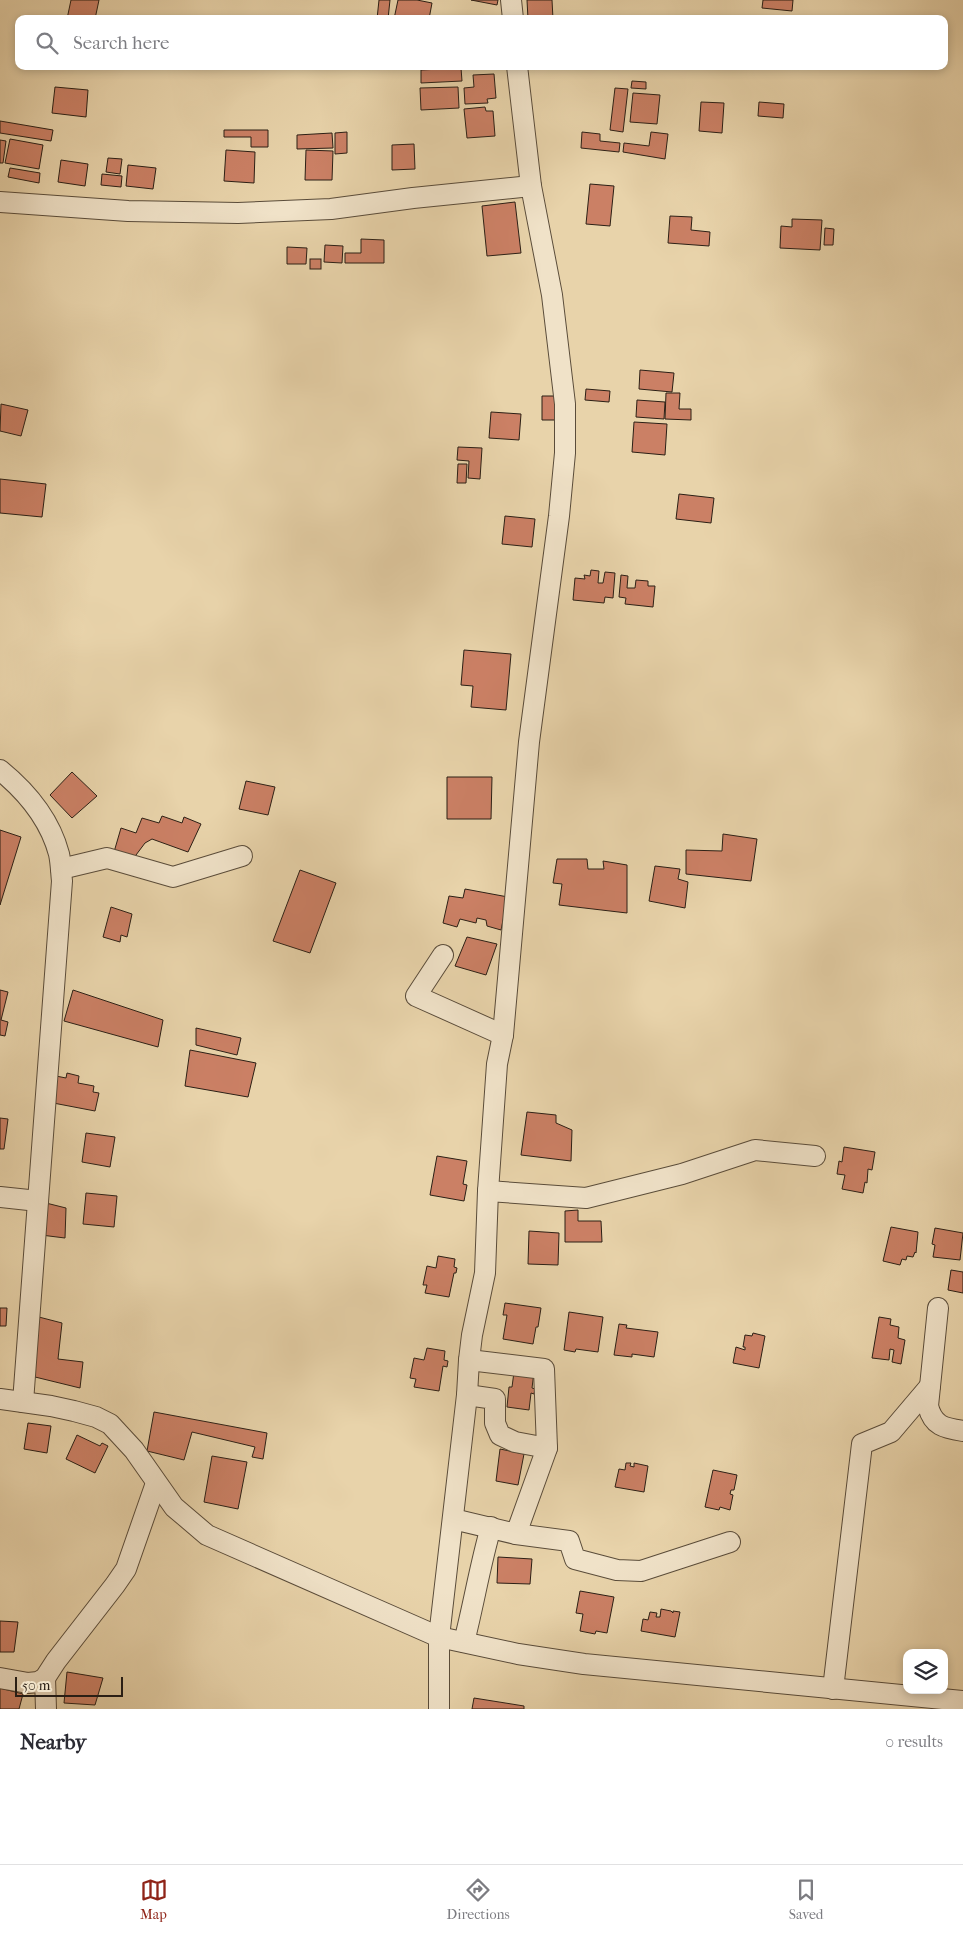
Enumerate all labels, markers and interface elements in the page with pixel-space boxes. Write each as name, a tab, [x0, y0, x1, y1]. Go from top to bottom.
search box	[15, 15, 948, 70]
icon: search	[33, 29, 61, 57]
text: Search here	[73, 32, 169, 54]
map controls	[903, 1649, 948, 1694]
button: layers	[903, 1649, 948, 1694]
scale bar	[15, 1674, 122, 1697]
text: 50 m	[22, 1677, 50, 1694]
text: Nearby	[20, 1730, 86, 1754]
text: 0 results	[885, 1732, 943, 1751]
tab: Map	[140, 1876, 168, 1923]
tab: Directions	[447, 1876, 510, 1923]
tab: Saved	[789, 1876, 823, 1923]

